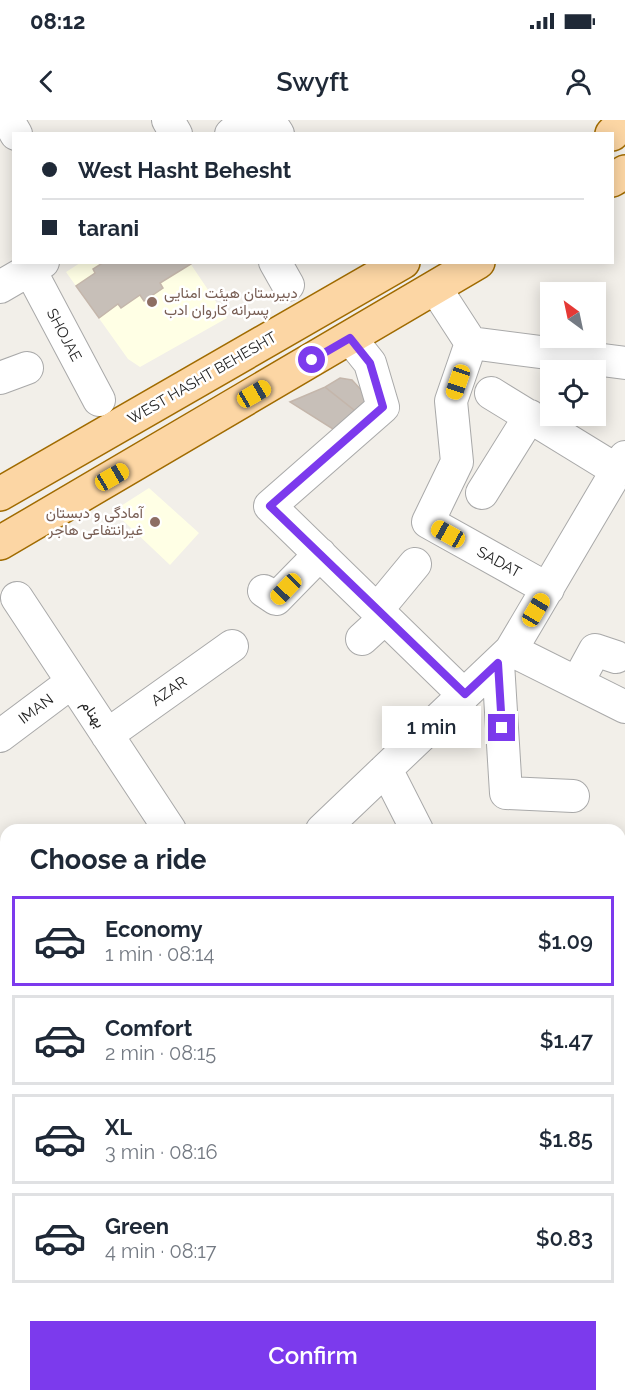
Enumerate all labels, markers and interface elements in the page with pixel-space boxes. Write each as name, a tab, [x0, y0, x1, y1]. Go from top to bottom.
text: 08:12	[30, 8, 86, 34]
icon: back	[30, 65, 63, 98]
icon: person	[562, 65, 595, 98]
text: Swyft	[276, 66, 349, 97]
text: West Hasht Behesht	[78, 157, 291, 183]
text: tarani	[78, 215, 139, 241]
north arrow	[540, 282, 606, 348]
map controls	[540, 282, 606, 426]
place label: دبیرستان هیئت امنایی پسرانه کاروان ادب	[164, 284, 298, 320]
marker: دبیرستان هیئت امنایی پسرانه کاروان ادب	[145, 295, 159, 309]
street label: SHOJAE	[43, 305, 85, 365]
street label: WEST HASHT BEHESHT	[124, 328, 280, 428]
route start	[298, 346, 325, 373]
button: locate	[540, 360, 606, 426]
car	[444, 362, 472, 402]
car	[234, 377, 274, 411]
car	[92, 460, 132, 494]
place label: آمادگی و دبستان غیرانتفاعی هاجر	[46, 504, 145, 540]
marker: آمادگی و دبستان غیرانتفاعی هاجر	[148, 515, 162, 529]
car	[428, 517, 468, 551]
street label: SADAT	[474, 543, 524, 581]
car	[267, 570, 305, 608]
car	[519, 590, 553, 630]
street label: AZAR	[148, 672, 191, 710]
street label: IMAN	[15, 690, 57, 728]
street label: بهنام	[76, 697, 109, 732]
callout: 1 min	[382, 707, 481, 749]
route end	[488, 714, 515, 741]
text: 1 min	[407, 715, 456, 739]
text: Choose a ride	[30, 844, 206, 875]
icon: car	[33, 914, 87, 968]
text: Economy	[105, 916, 203, 942]
text: $1.09	[538, 928, 593, 954]
text: 1 min · 08:14	[105, 942, 214, 966]
icon: car	[33, 1013, 87, 1067]
text: Comfort	[105, 1015, 192, 1041]
text: $1.47	[540, 1027, 593, 1053]
text: 2 min · 08:15	[105, 1041, 216, 1065]
icon: car	[33, 1112, 87, 1166]
text: XL	[105, 1114, 132, 1140]
text: $1.85	[539, 1126, 593, 1152]
text: 3 min · 08:16	[105, 1140, 218, 1164]
icon: car	[33, 1211, 87, 1265]
text: Green	[105, 1213, 169, 1239]
text: $0.83	[536, 1225, 593, 1251]
text: 4 min · 08:17	[105, 1239, 216, 1263]
button: Confirm	[30, 1321, 596, 1390]

